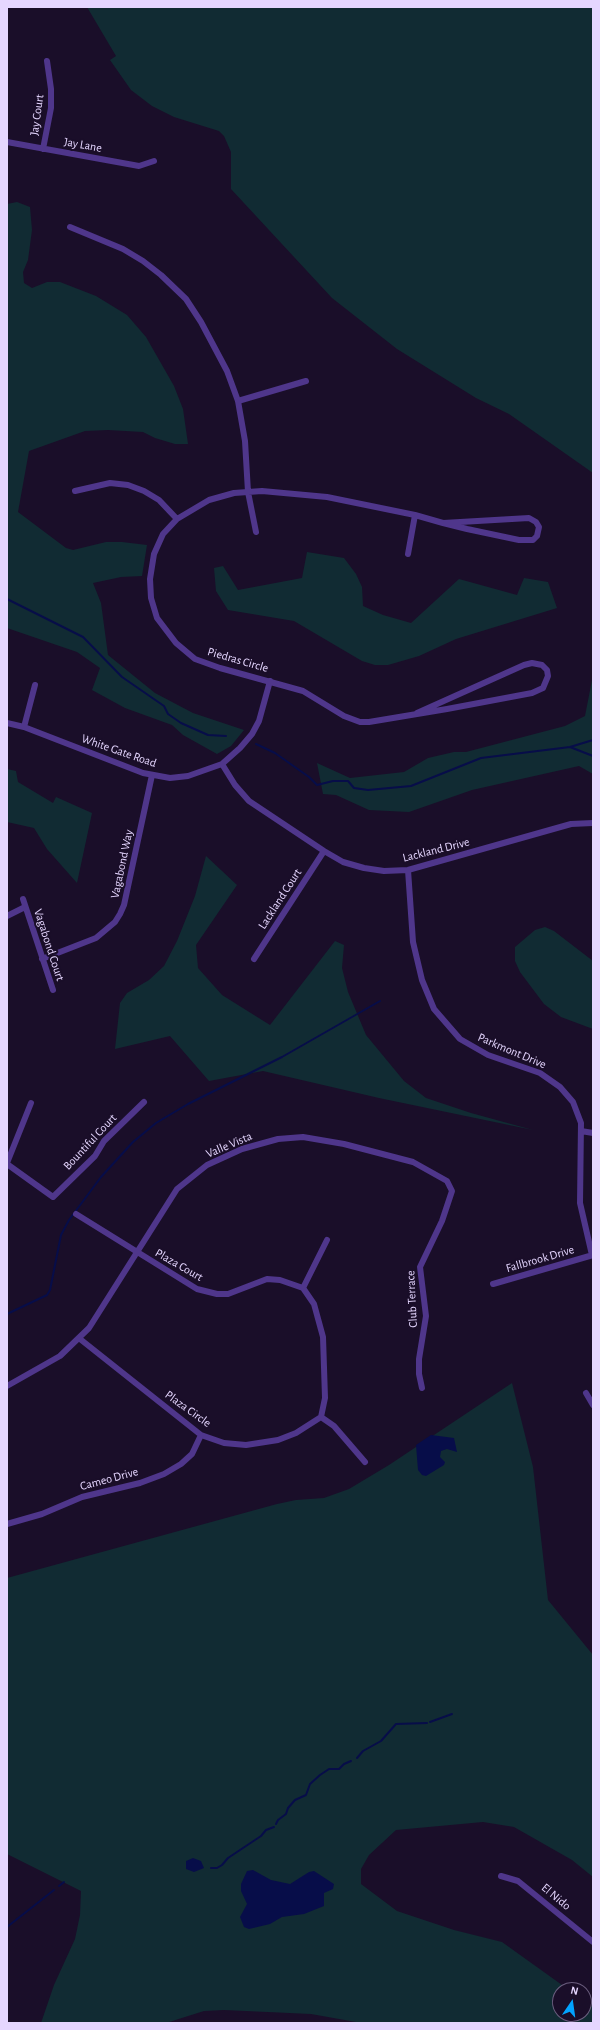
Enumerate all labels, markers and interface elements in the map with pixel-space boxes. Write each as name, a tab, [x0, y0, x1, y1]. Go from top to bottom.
street label: Jay Court	[27, 93, 47, 137]
street label: Jay Lane	[63, 135, 103, 155]
street label: Piedras Circle	[206, 644, 270, 676]
street label: White Gate Road	[80, 731, 158, 771]
street label: Vagabond Way	[108, 828, 136, 900]
street label: Lackland Drive	[401, 835, 471, 865]
street label: Lackland Court	[255, 866, 305, 932]
street label: Vagabond Court	[31, 907, 67, 983]
street label: Parkmont Drive	[476, 1030, 548, 1072]
street label: Bountiful Court	[60, 1111, 120, 1173]
street label: Valle Vista	[204, 1129, 254, 1161]
street label: Fallbrook Drive	[504, 1242, 576, 1276]
street label: Plaza Court	[153, 1246, 205, 1284]
street label: Club Terrace	[403, 1270, 421, 1328]
street label: Plaza Circle	[162, 1387, 214, 1431]
street label: Cameo Drive	[78, 1464, 140, 1494]
street label: El Nido	[538, 1881, 574, 1913]
north arrow	[552, 1982, 592, 2022]
text: N	[570, 1985, 580, 1997]

